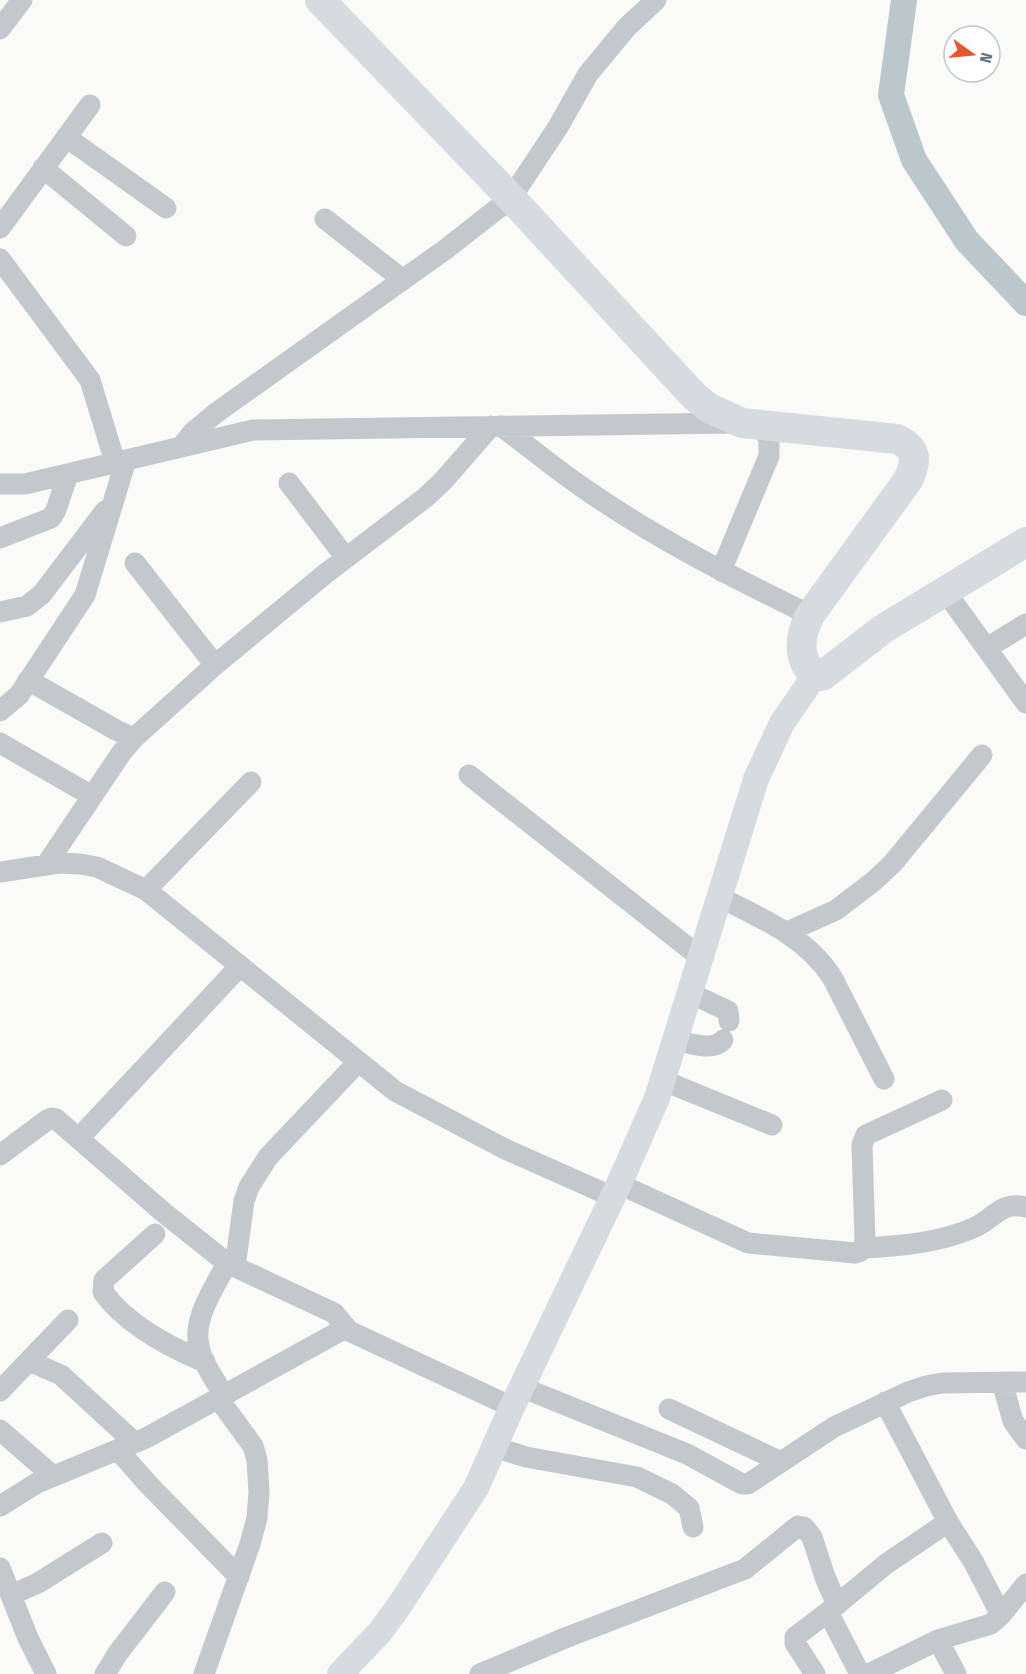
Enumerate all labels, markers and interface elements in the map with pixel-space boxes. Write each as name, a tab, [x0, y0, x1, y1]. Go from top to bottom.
north arrow	[942, 24, 1002, 84]
text: N	[976, 51, 996, 65]

